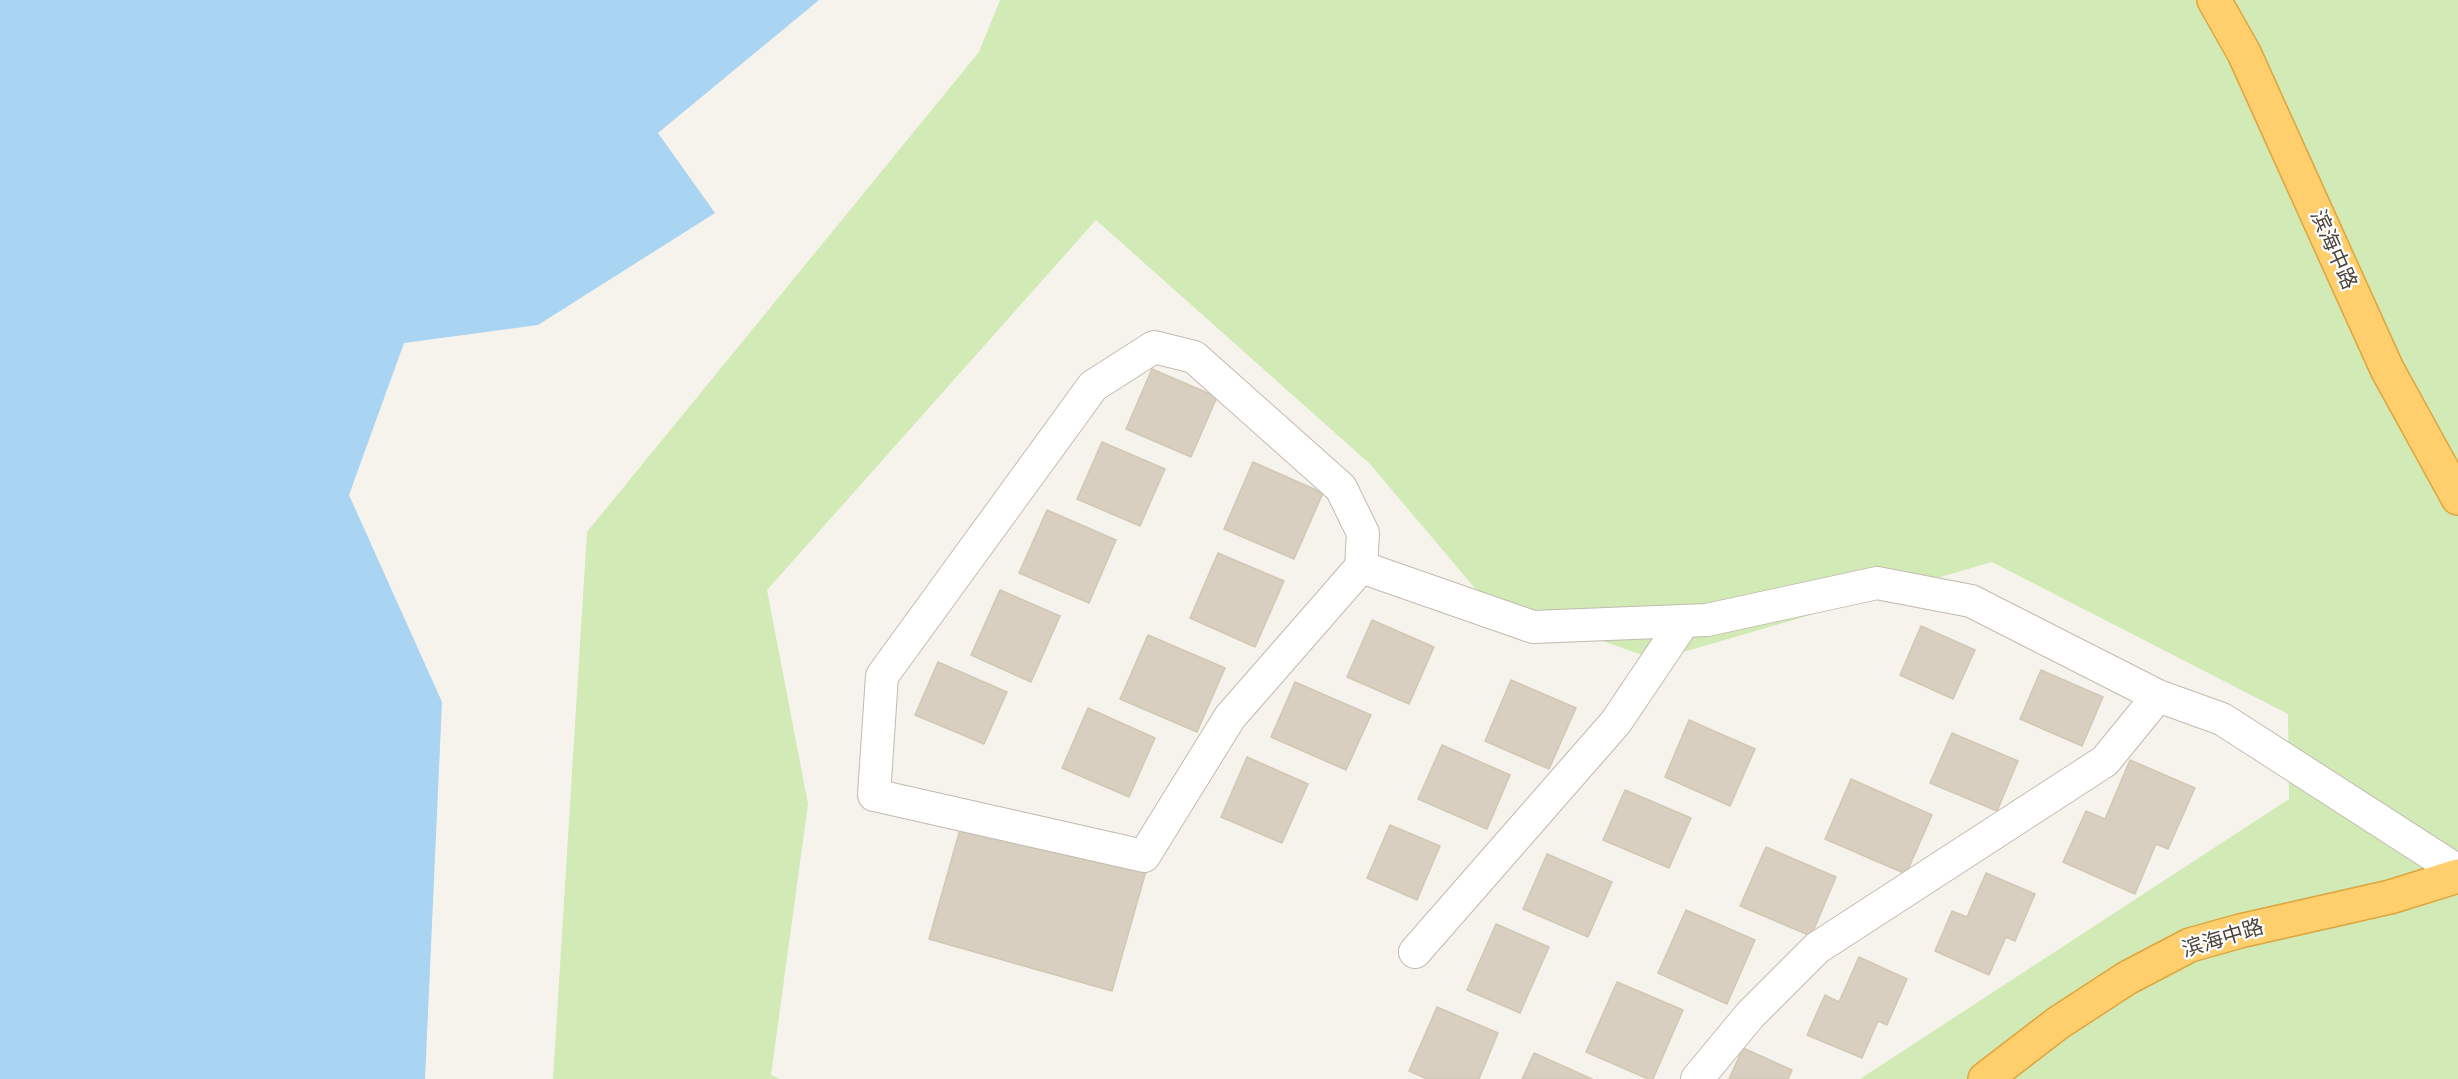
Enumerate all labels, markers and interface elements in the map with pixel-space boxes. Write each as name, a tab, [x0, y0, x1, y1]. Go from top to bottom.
street label: 滨海中路	[2304, 207, 2362, 293]
street label: 滨海中路	[2179, 915, 2267, 963]

